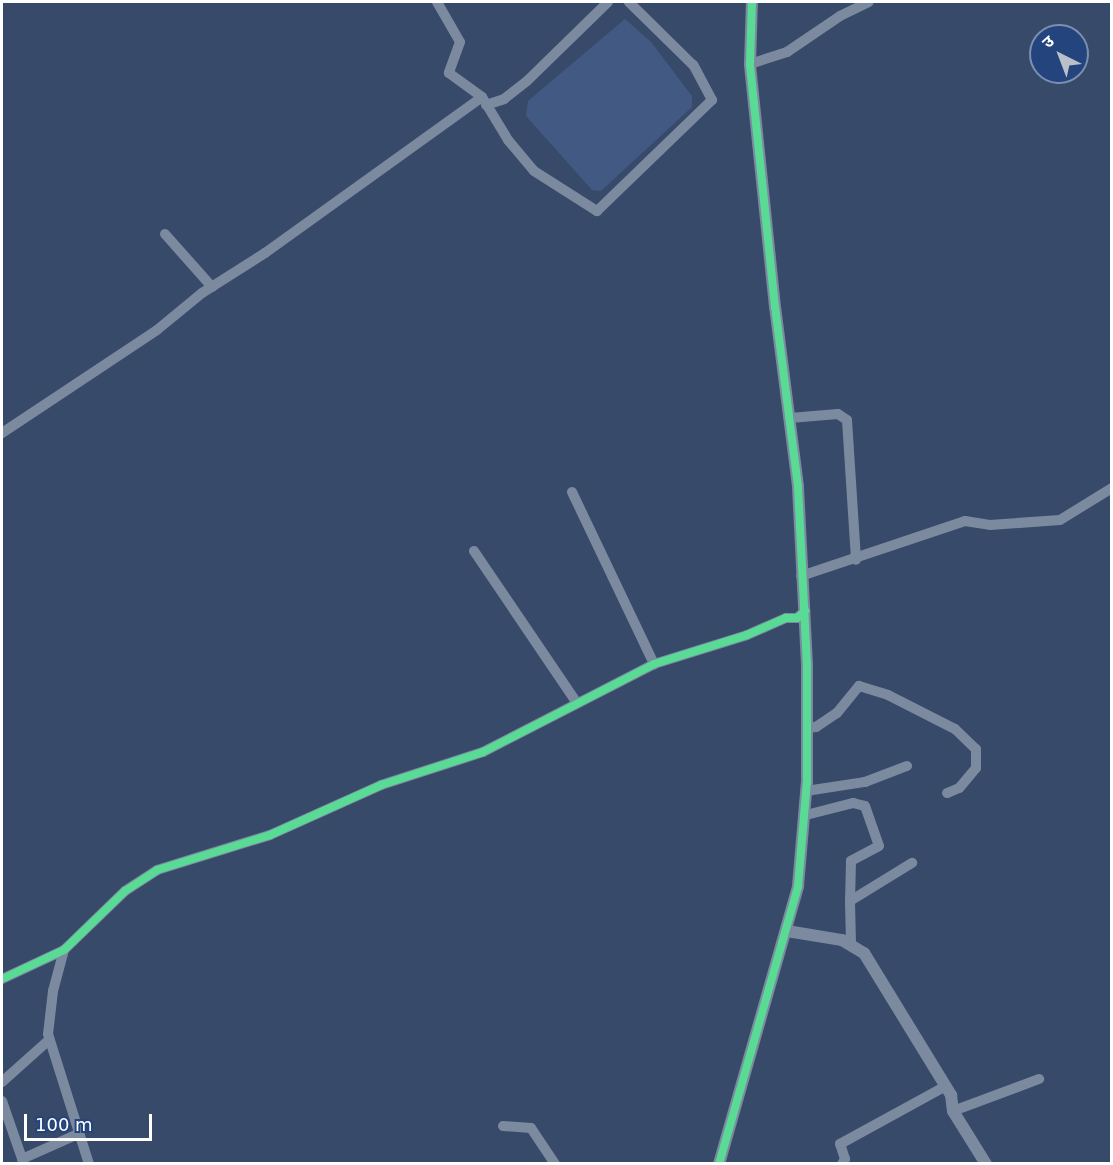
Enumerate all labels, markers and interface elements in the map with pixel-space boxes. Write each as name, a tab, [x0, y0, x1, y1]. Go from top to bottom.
north arrow	[1029, 24, 1089, 84]
text: उ	[1038, 32, 1058, 52]
scale bar	[27, 1102, 154, 1140]
text: 100 m	[35, 1114, 93, 1135]

